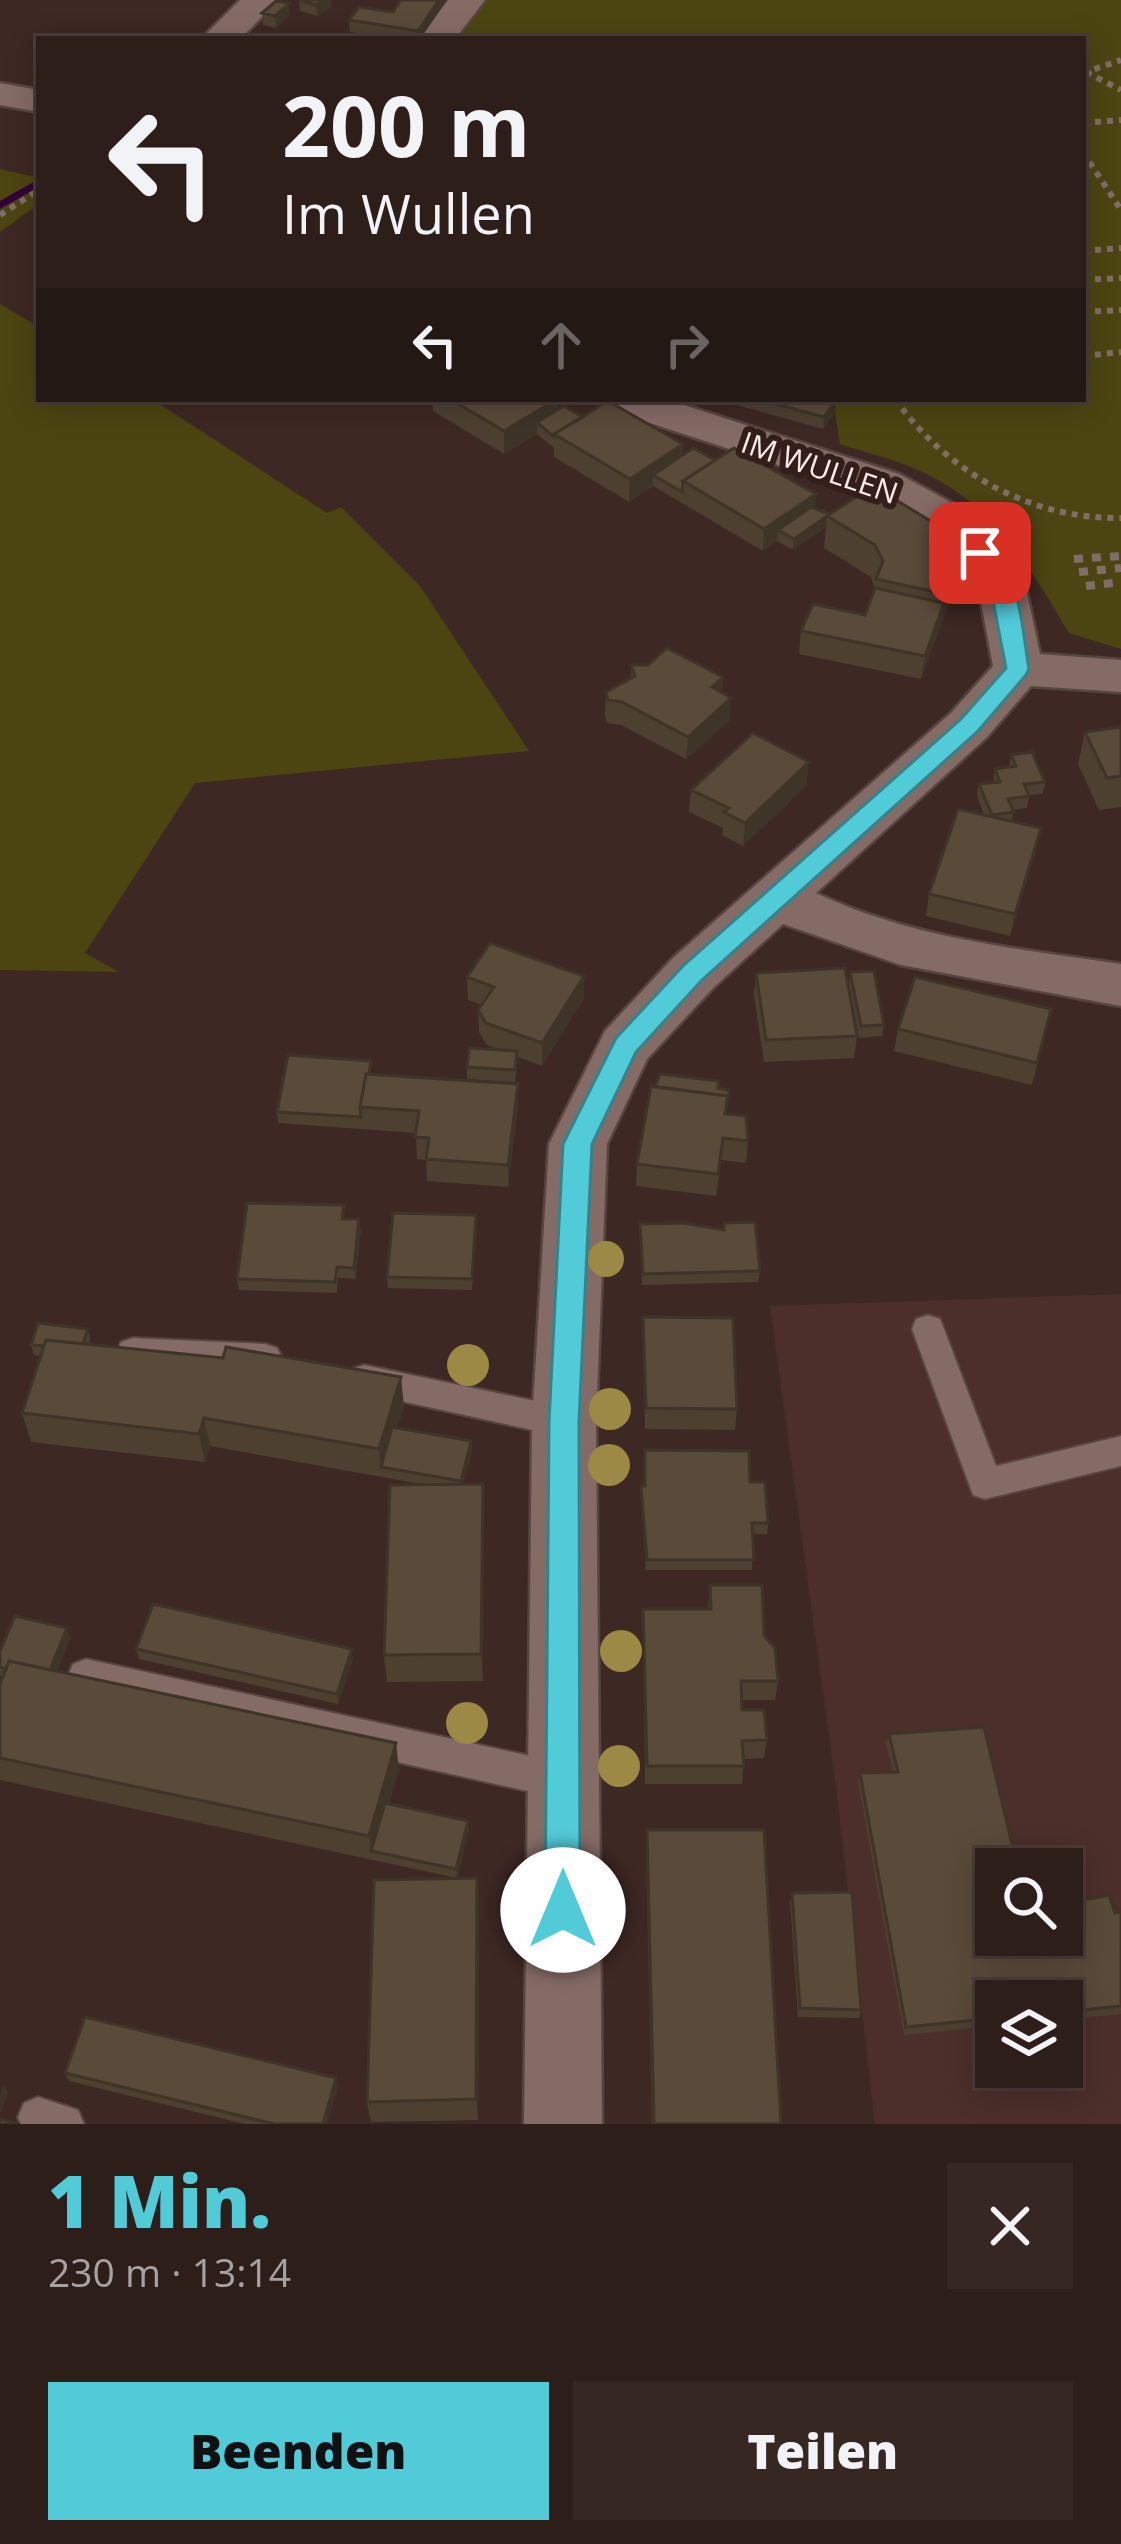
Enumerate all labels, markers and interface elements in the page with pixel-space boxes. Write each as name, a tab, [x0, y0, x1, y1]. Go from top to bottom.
text: 200 m	[282, 67, 530, 182]
icon: left	[84, 84, 240, 240]
text: Im Wullen	[282, 176, 535, 250]
icon: left	[402, 312, 468, 378]
icon: ahead	[528, 312, 594, 378]
icon: right	[654, 312, 720, 378]
street label: IM WULLEN	[736, 421, 904, 513]
pin	[929, 502, 1031, 604]
icon: arrive	[947, 520, 1013, 586]
position arrow	[500, 1847, 626, 1973]
map controls	[975, 1848, 1083, 2088]
button: search	[975, 1848, 1083, 1956]
button: layers	[975, 1980, 1083, 2088]
text: 1 Min.	[48, 2151, 271, 2249]
button: close	[947, 2163, 1073, 2289]
text: 230 m · 13:14	[48, 2245, 291, 2298]
button: Beenden	[48, 2382, 549, 2520]
button: Teilen	[573, 2382, 1073, 2520]

